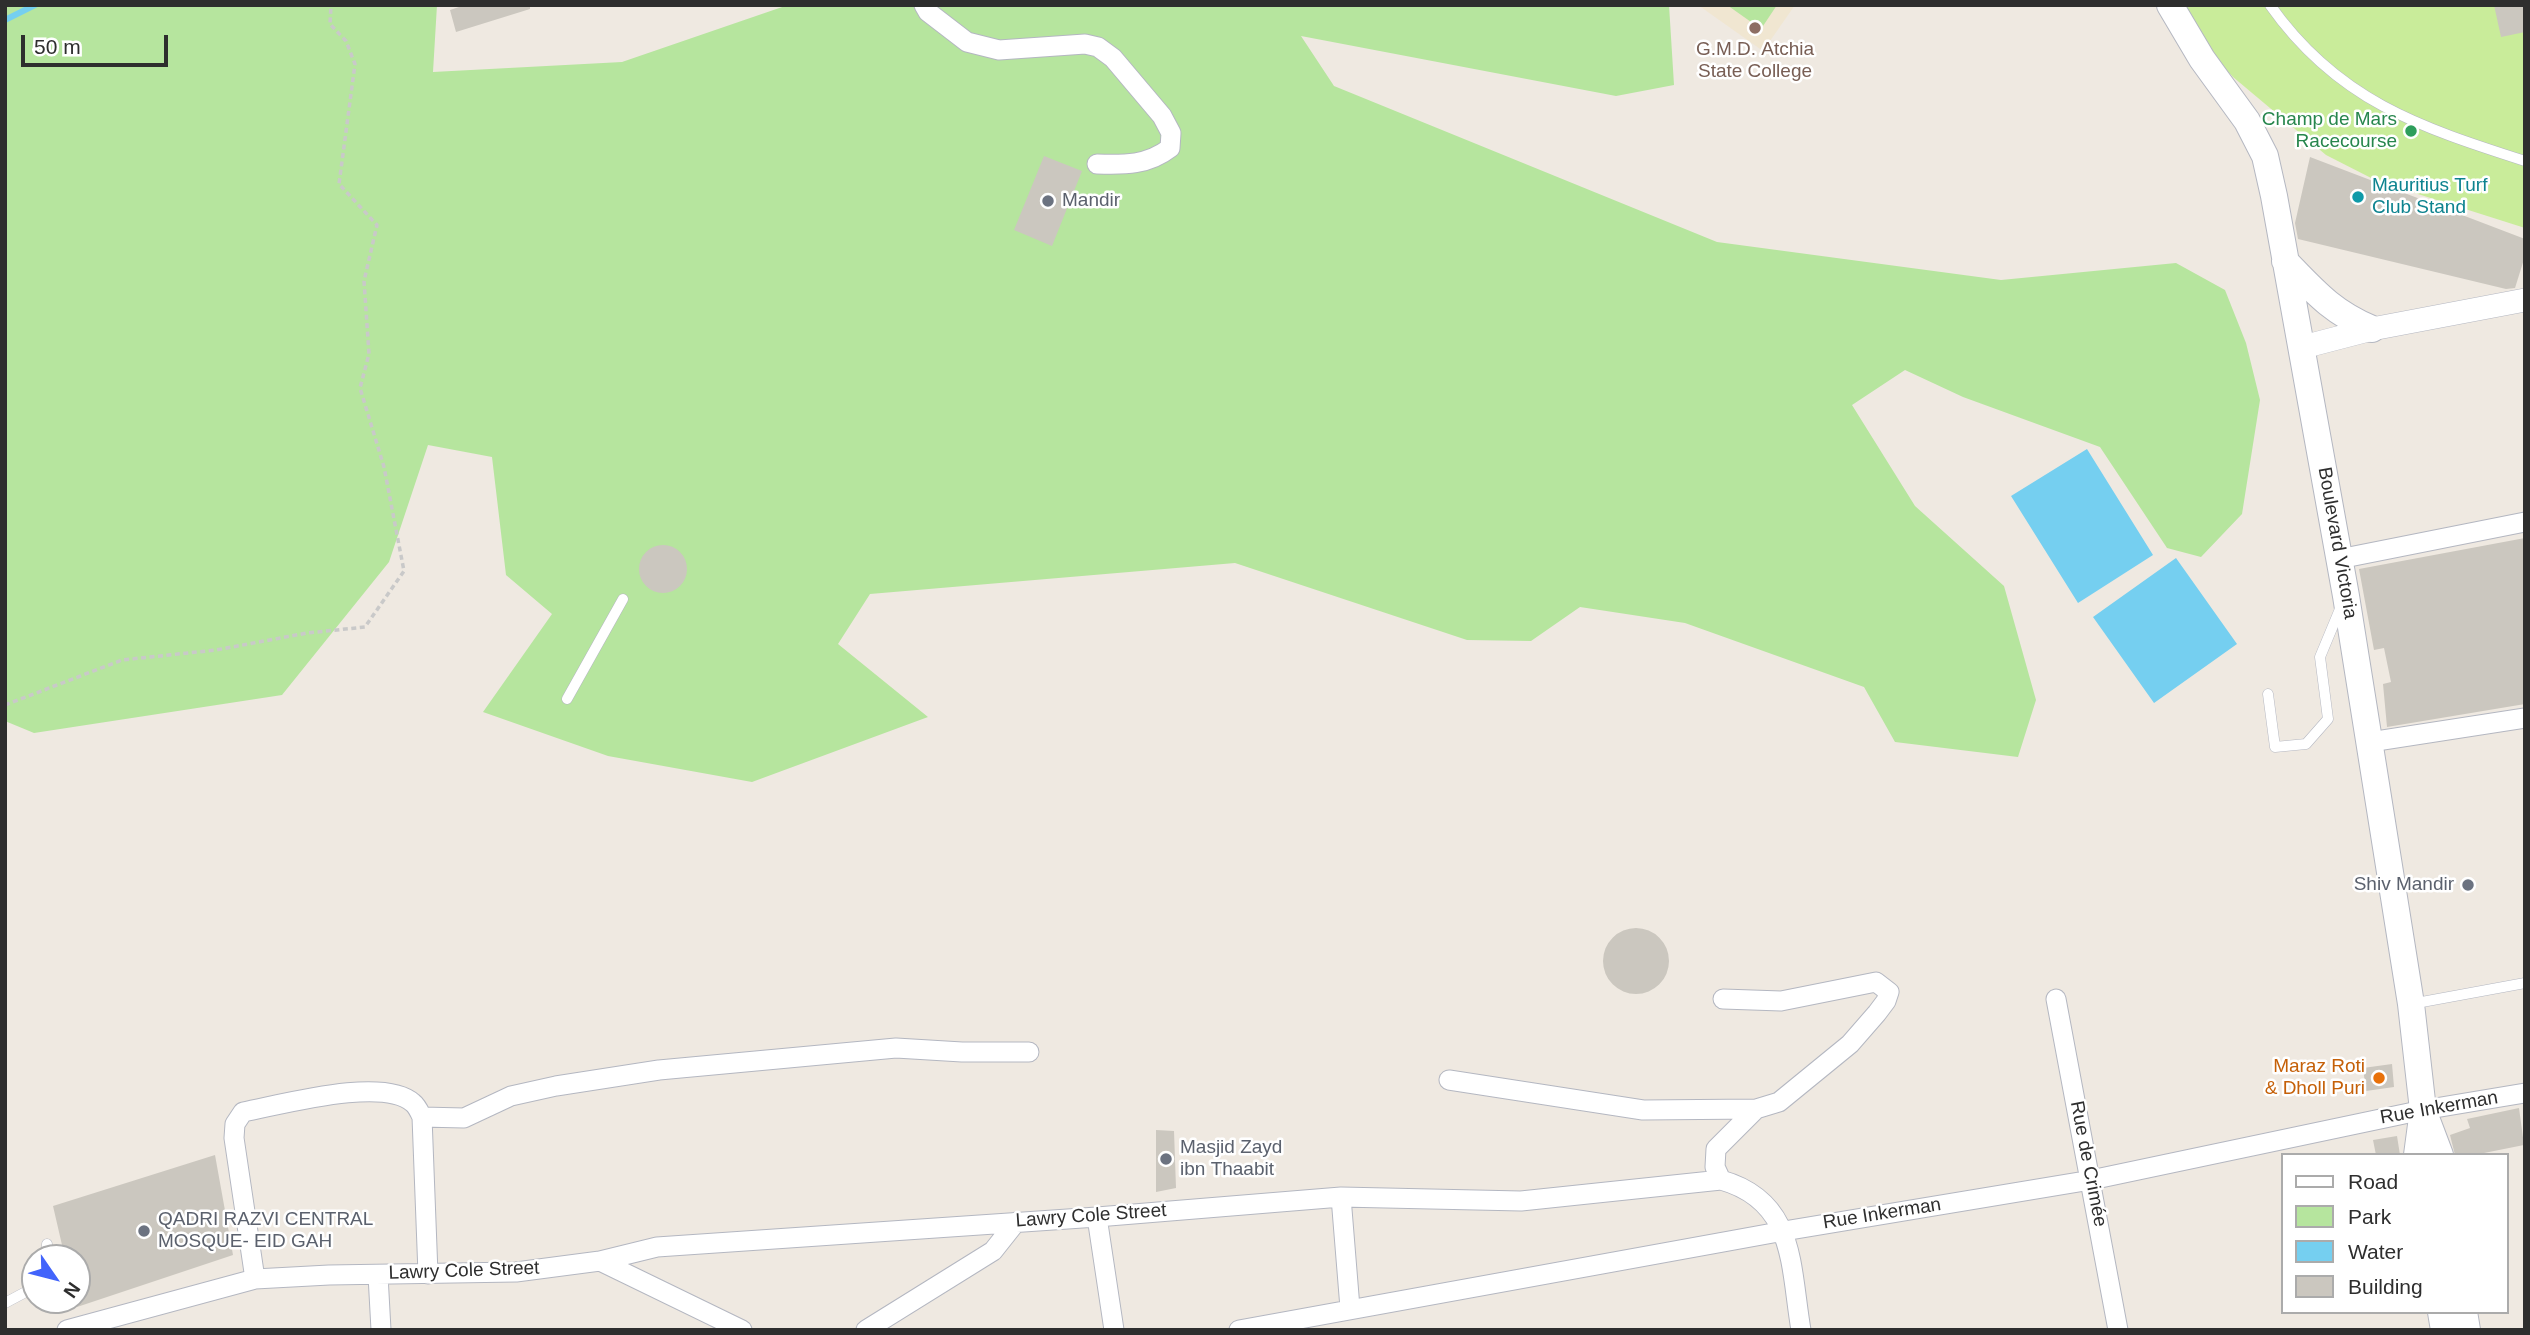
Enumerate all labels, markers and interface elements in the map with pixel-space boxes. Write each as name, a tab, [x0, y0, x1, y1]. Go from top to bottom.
marker: G.M.D. Atchia State College	[1747, 20, 1763, 36]
scale bar	[24, 21, 172, 65]
text: 50 m	[34, 35, 81, 58]
place label: G.M.D. Atchia State College	[1696, 39, 1814, 83]
place label: Champ de Mars Racecourse	[2262, 109, 2397, 153]
marker: Champ de Mars Racecourse	[2403, 123, 2419, 139]
place label: Mauritius Turf Club Stand	[2372, 175, 2487, 219]
marker: Mauritius Turf Club Stand	[2350, 189, 2366, 205]
place label: Mandir	[1062, 190, 1120, 212]
marker: Mandir	[1040, 193, 1056, 209]
street label: Boulevard Victoria	[2312, 465, 2362, 621]
place label: Shiv Mandir	[2354, 874, 2454, 896]
marker: Shiv Mandir	[2460, 877, 2476, 893]
place label: Maraz Roti & Dholl Puri	[2265, 1056, 2365, 1100]
marker: Maraz Roti & Dholl Puri	[2371, 1070, 2387, 1086]
street label: Rue Inkerman	[2378, 1086, 2500, 1130]
street label: Rue de Crimée	[2065, 1099, 2111, 1229]
place label: Masjid Zayd ibn Thaabit	[1180, 1137, 1282, 1181]
marker: Masjid Zayd ibn Thaabit	[1158, 1151, 1174, 1167]
legend	[2282, 1153, 2509, 1314]
text: Road	[2348, 1170, 2398, 1193]
street label: Rue Inkerman	[1821, 1193, 1943, 1235]
street label: Lawry Cole Street	[1015, 1199, 1167, 1233]
text: Park	[2348, 1205, 2391, 1228]
place label: QADRI RAZVI CENTRAL MOSQUE- EID GAH	[158, 1209, 373, 1253]
marker: QADRI RAZVI CENTRAL MOSQUE- EID GAH	[136, 1223, 152, 1239]
text: Water	[2348, 1240, 2403, 1263]
north arrow	[21, 1244, 91, 1314]
street label: Lawry Cole Street	[388, 1257, 540, 1285]
text: Building	[2348, 1275, 2423, 1298]
text: N	[59, 1279, 85, 1302]

